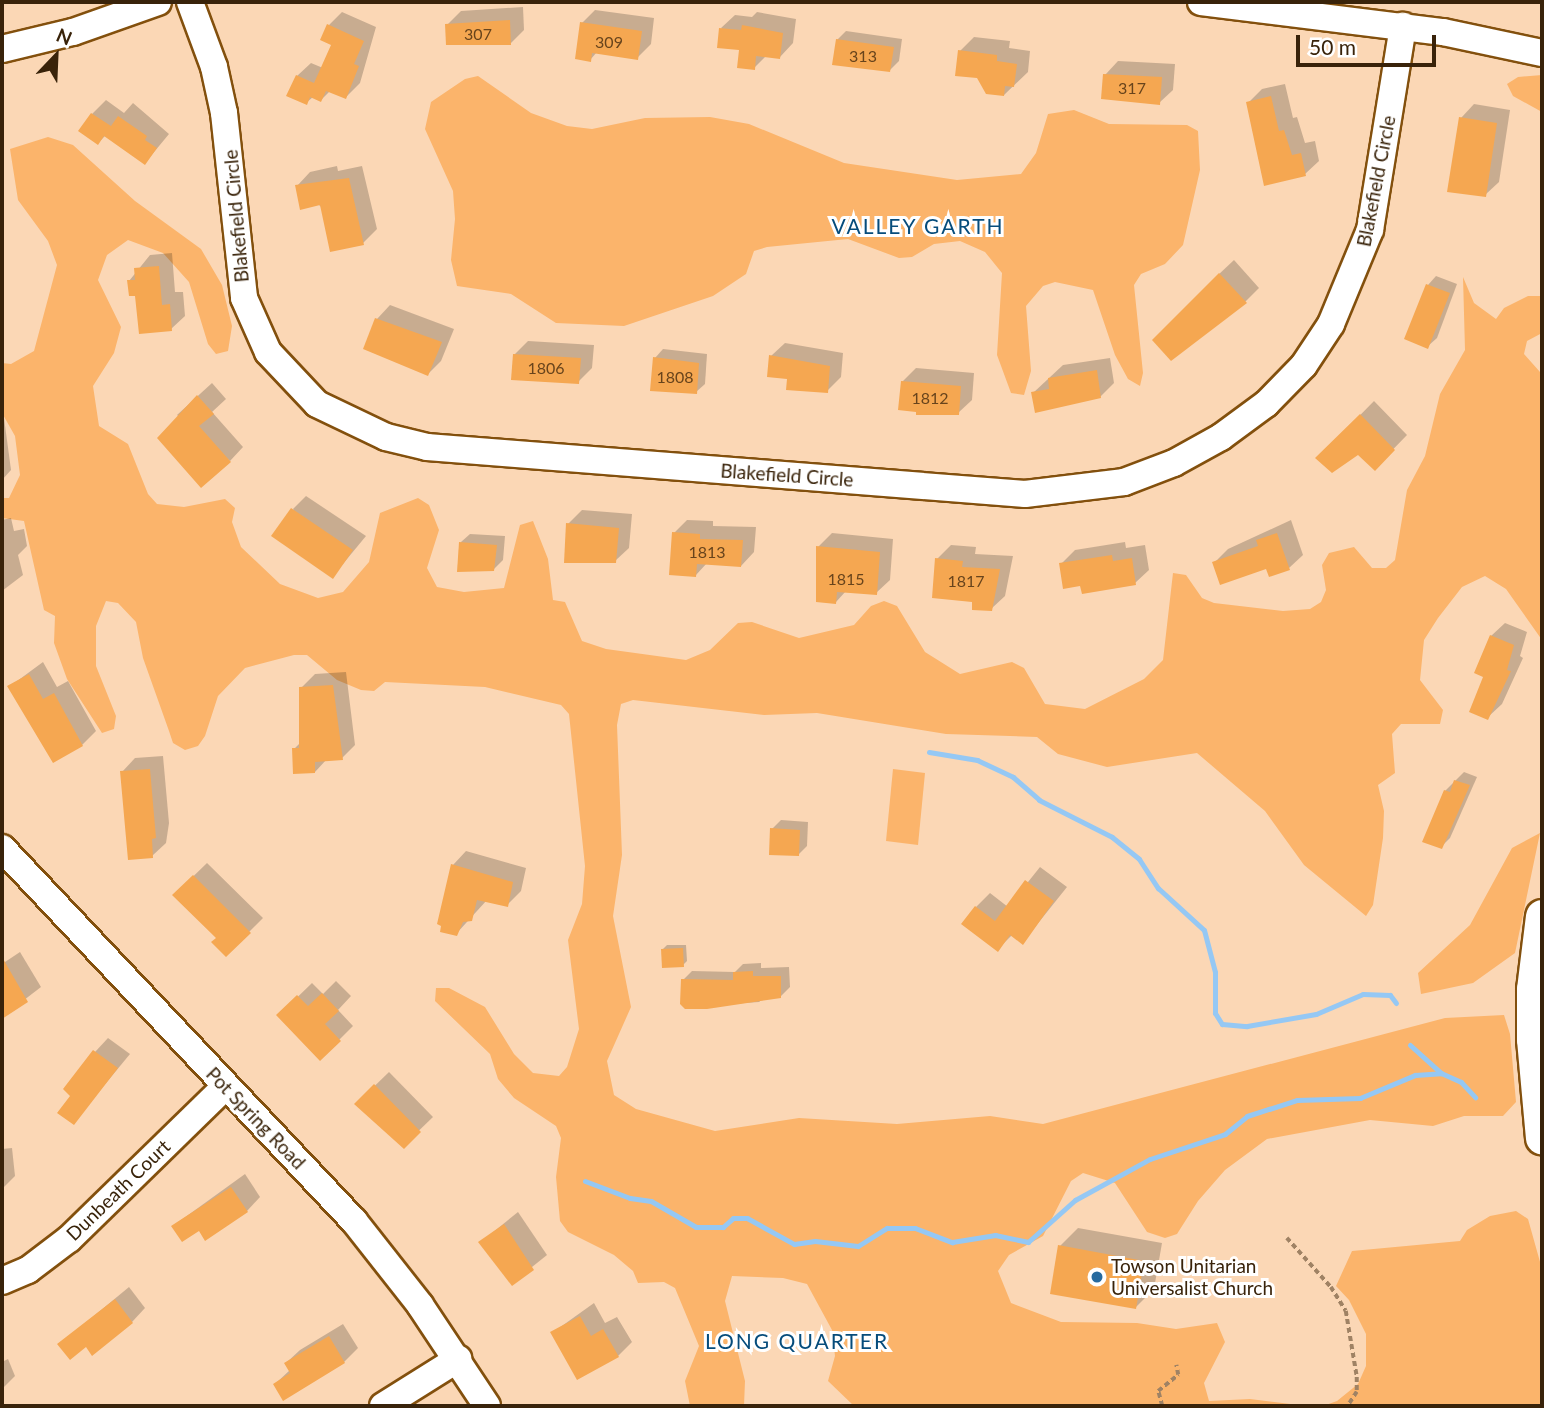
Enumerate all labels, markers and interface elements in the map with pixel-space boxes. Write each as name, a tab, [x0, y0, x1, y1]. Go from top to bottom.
north arrow	[21, 21, 91, 91]
scale bar	[1299, 21, 1439, 65]
text: N	[53, 23, 76, 50]
house number: 307	[464, 24, 492, 44]
house number: 309	[595, 32, 623, 52]
text: 50 m	[1309, 34, 1356, 59]
house number: 313	[849, 46, 877, 66]
house number: 317	[1118, 78, 1146, 98]
street label: Blakefield Circle	[1352, 113, 1400, 249]
street label: Blakefield Circle	[219, 149, 253, 283]
district label: VALLEY GARTH	[832, 213, 1004, 239]
house number: 1806	[527, 358, 565, 378]
house number: 1808	[656, 367, 694, 387]
house number: 1812	[911, 388, 949, 408]
street label: Blakefield Circle	[720, 459, 854, 491]
house number: 1813	[688, 542, 726, 562]
house number: 1815	[827, 569, 865, 589]
house number: 1817	[947, 571, 985, 591]
street label: Pot Spring Road	[202, 1062, 310, 1174]
street label: Dunbeath Court	[61, 1135, 175, 1245]
place label: Towson Unitarian Universalist Church	[1111, 1255, 1273, 1299]
marker: Towson Unitarian Universalist Church	[1089, 1269, 1105, 1285]
district label: LONG QUARTER	[706, 1328, 888, 1354]

